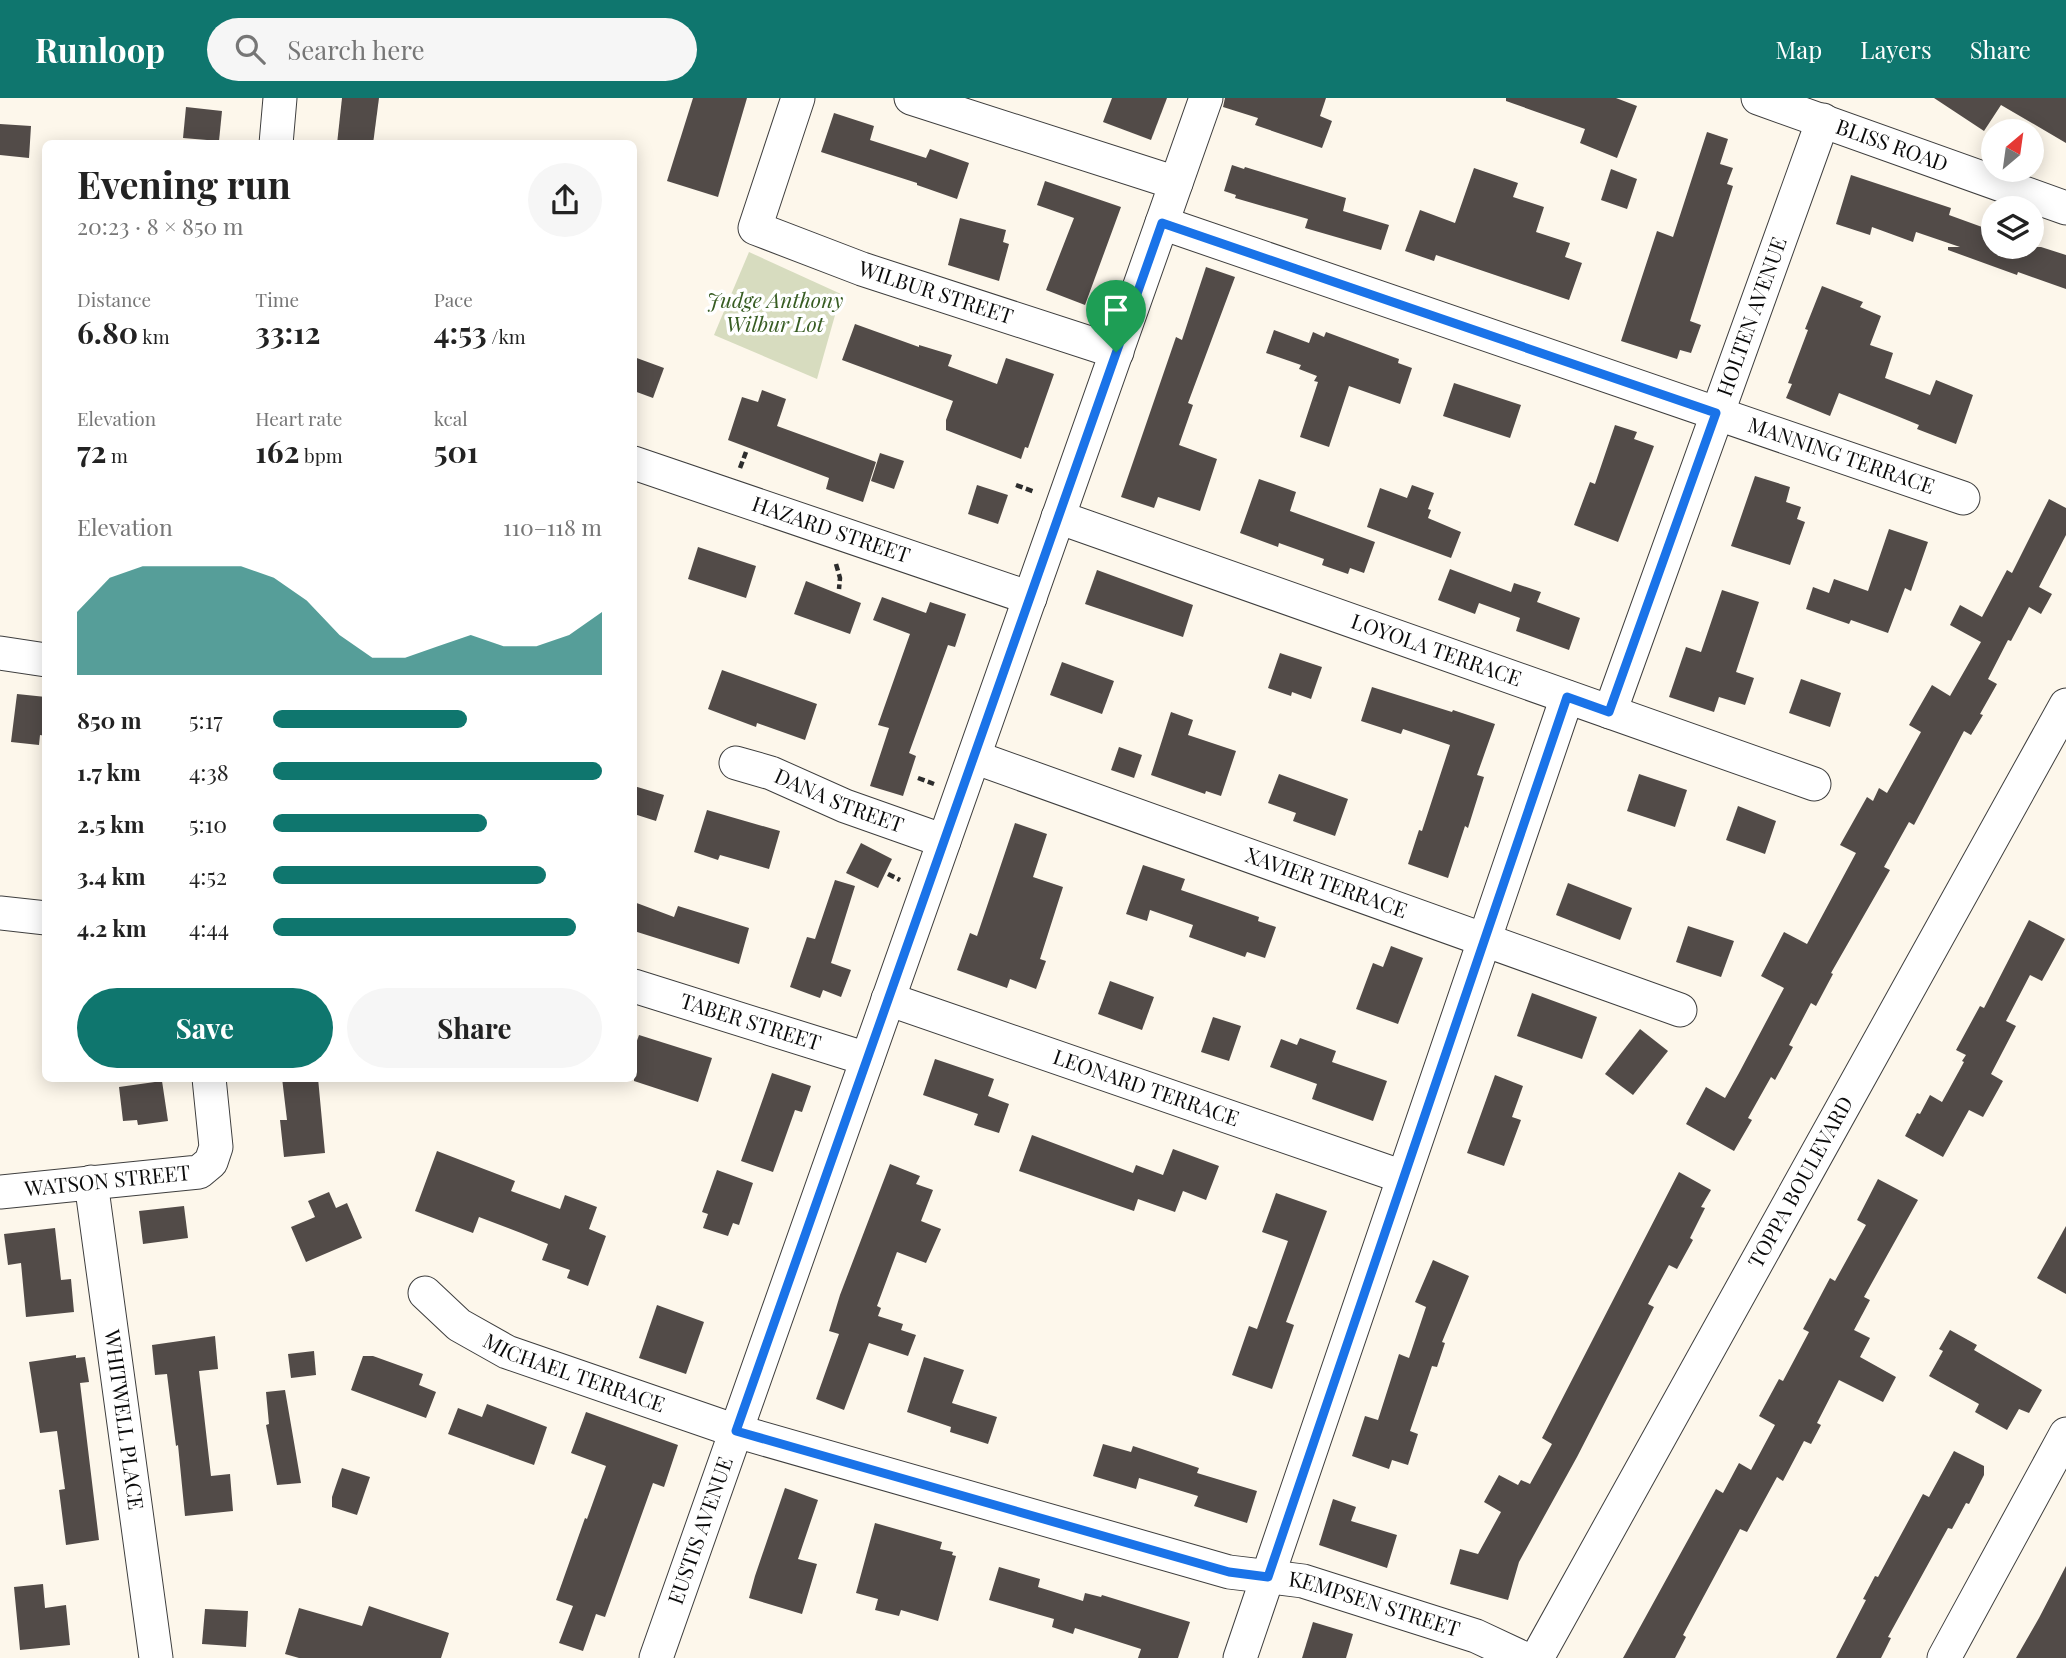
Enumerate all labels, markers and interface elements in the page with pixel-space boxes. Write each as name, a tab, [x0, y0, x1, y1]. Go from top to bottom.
search box	[207, 18, 697, 81]
text: Runloop	[35, 27, 165, 71]
icon: search	[231, 30, 269, 68]
text: Search here	[287, 32, 425, 67]
text: Map	[1776, 33, 1822, 65]
text: Layers	[1860, 33, 1932, 65]
text: Share	[1970, 33, 2031, 65]
street label: BLISS ROAD	[1833, 111, 1952, 177]
north arrow	[1981, 119, 2044, 182]
map controls	[1981, 119, 2044, 259]
text: Evening run	[77, 158, 291, 209]
button: share	[528, 163, 602, 237]
button: layers	[1981, 196, 2044, 259]
text: 20:23 · 8 × 850 m	[77, 210, 243, 241]
street label: HOLTEN AVENUE	[1709, 233, 1792, 400]
street label: WILBUR STREET	[854, 253, 1017, 329]
pin	[1086, 280, 1146, 352]
park label: Judge Anthony Wilbur Lot	[707, 285, 843, 337]
text: Distance	[77, 286, 151, 312]
text: Time	[255, 286, 299, 312]
text: Pace	[434, 286, 473, 312]
icon: arrive	[1097, 291, 1135, 329]
text: 6.80	[77, 312, 138, 352]
text: 33:12	[255, 312, 321, 352]
text: 4:53	[434, 312, 487, 352]
text: km	[138, 323, 170, 349]
text: /km	[487, 323, 526, 349]
text: Elevation	[77, 405, 156, 431]
text: Heart rate	[255, 405, 342, 431]
text: kcal	[434, 405, 468, 431]
street label: MANNING TERRACE	[1745, 409, 1939, 499]
text: 72	[77, 431, 106, 471]
text: 162	[255, 431, 299, 471]
text: 501	[434, 431, 478, 471]
text: m	[106, 442, 128, 468]
text: bpm	[299, 442, 343, 468]
street label: HAZARD STREET	[749, 488, 914, 568]
text: Elevation	[77, 511, 173, 542]
text: 110–118 m	[503, 511, 602, 542]
street label: LOYOLA TERRACE	[1348, 606, 1526, 692]
text: 850 m	[77, 704, 141, 735]
text: 5:17	[189, 704, 223, 735]
text: 1.7 km	[77, 756, 141, 787]
text: 4:38	[189, 756, 229, 787]
street label: DANA STREET	[771, 760, 908, 838]
text: 2.5 km	[77, 808, 144, 839]
text: 5:10	[189, 808, 227, 839]
street label: XAVIER TERRACE	[1242, 839, 1412, 923]
text: 3.4 km	[77, 860, 146, 891]
text: 4:52	[189, 860, 227, 891]
text: 4.2 km	[77, 912, 147, 943]
text: 4:44	[189, 912, 229, 943]
street label: TABER STREET	[677, 985, 825, 1056]
button: Save	[77, 988, 333, 1068]
button: Share	[347, 988, 602, 1068]
street label: LEONARD TERRACE	[1050, 1041, 1243, 1131]
street label: TOPPA BOULEVARD	[1740, 1091, 1858, 1272]
street label: WATSON STREET	[22, 1157, 191, 1202]
street label: MICHAEL TERRACE	[479, 1326, 669, 1418]
street label: WHITWELL PLACE	[99, 1327, 152, 1511]
street label: EUSTIS AVENUE	[660, 1452, 738, 1608]
street label: KEMPSEN STREET	[1287, 1563, 1464, 1642]

